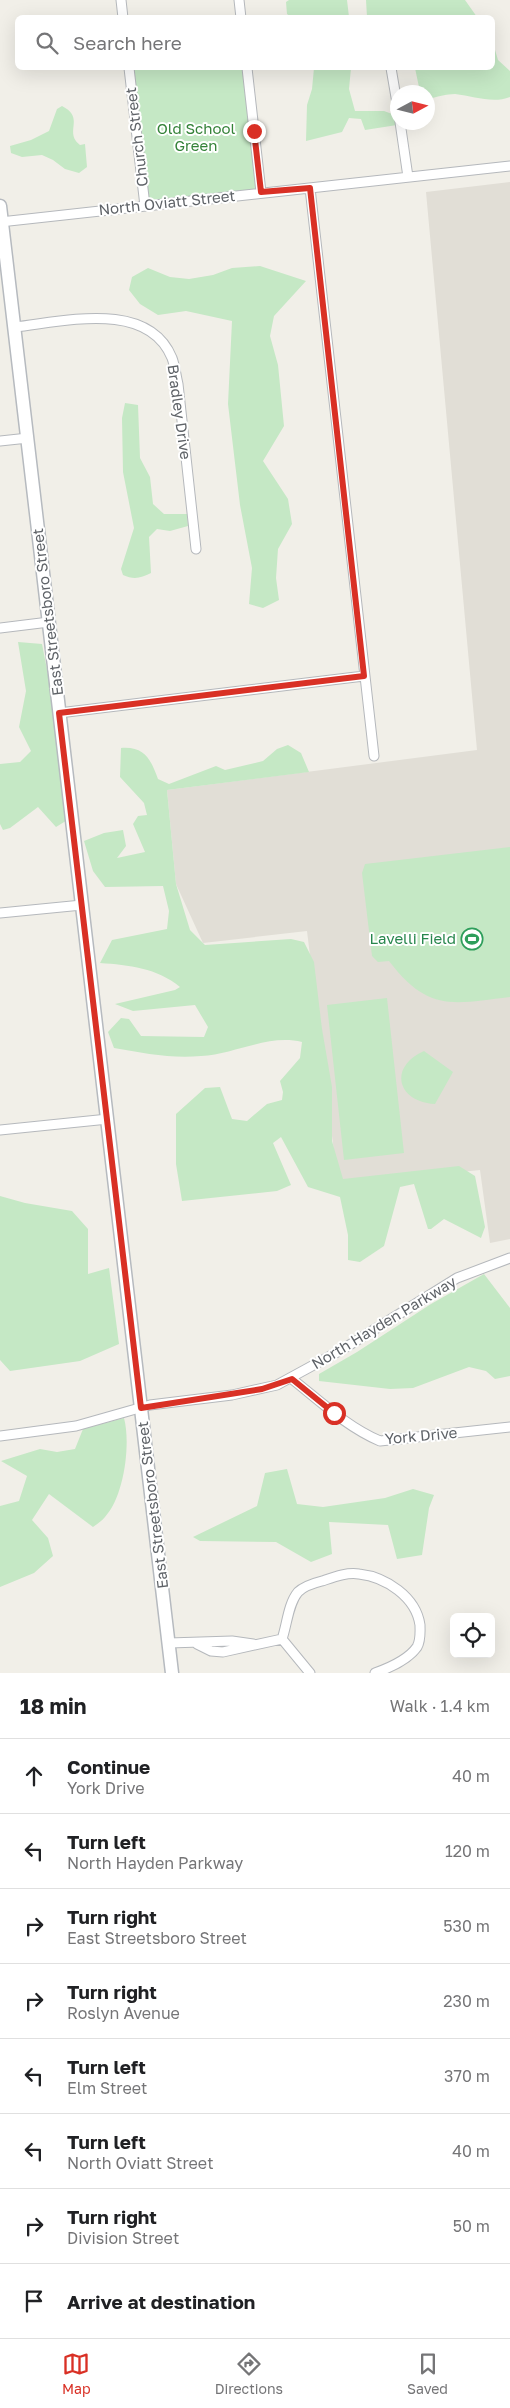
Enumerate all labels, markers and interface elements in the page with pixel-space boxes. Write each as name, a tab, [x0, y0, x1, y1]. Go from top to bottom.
search box	[15, 15, 495, 70]
icon: search	[33, 29, 61, 57]
text: Search here	[73, 31, 182, 54]
north arrow	[390, 85, 435, 130]
street label: Church Street	[121, 87, 151, 188]
park label: Old School Green	[157, 119, 235, 154]
route end	[243, 120, 266, 143]
street label: North Oviatt Street	[98, 186, 236, 218]
street label: Bradley Drive	[164, 363, 196, 461]
street label: East Streetsboro Street	[28, 527, 66, 697]
sports icon: Lavelli Field	[460, 927, 484, 951]
place label: Lavelli Field	[369, 929, 456, 947]
street label: North Hayden Parkway	[308, 1272, 459, 1372]
route start	[323, 1402, 346, 1425]
street label: East Streetsboro Street	[133, 1420, 171, 1590]
street label: York Drive	[384, 1423, 458, 1447]
map controls	[450, 1613, 495, 1658]
button: locate	[450, 1613, 495, 1658]
text: 18 min	[20, 1693, 86, 1719]
text: Walk · 1.4 km	[390, 1696, 490, 1716]
text: Continue	[67, 1755, 150, 1778]
icon: ahead	[20, 1762, 48, 1790]
text: 40 m	[452, 1766, 490, 1786]
text: York Drive	[67, 1778, 145, 1798]
text: Turn left	[67, 1830, 146, 1853]
icon: left	[20, 1837, 48, 1865]
text: 120 m	[445, 1841, 490, 1861]
text: North Hayden Parkway	[67, 1853, 243, 1873]
text: Turn right	[67, 1905, 157, 1928]
icon: right	[20, 1912, 48, 1940]
text: 530 m	[443, 1916, 490, 1936]
text: East Streetsboro Street	[67, 1928, 247, 1948]
text: Turn right	[67, 1980, 157, 2003]
icon: right	[20, 1987, 48, 2015]
text: 230 m	[443, 1991, 490, 2011]
text: Roslyn Avenue	[67, 2003, 180, 2023]
text: Turn left	[67, 2055, 146, 2078]
icon: left	[20, 2062, 48, 2090]
text: 370 m	[444, 2066, 490, 2086]
text: Elm Street	[67, 2078, 147, 2098]
text: Turn left	[67, 2130, 146, 2153]
icon: left	[20, 2137, 48, 2165]
text: 40 m	[452, 2141, 490, 2161]
text: North Oviatt Street	[67, 2153, 214, 2173]
text: Turn right	[67, 2205, 157, 2228]
icon: right	[20, 2212, 48, 2240]
text: 50 m	[453, 2216, 490, 2236]
text: Division Street	[67, 2228, 179, 2248]
icon: arrive	[20, 2287, 48, 2315]
text: Arrive at destination	[67, 2290, 255, 2313]
tab: Map	[62, 2350, 91, 2397]
tab: Directions	[215, 2350, 283, 2397]
tab: Saved	[407, 2350, 448, 2397]

